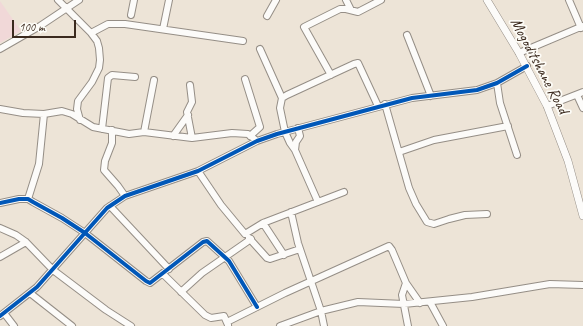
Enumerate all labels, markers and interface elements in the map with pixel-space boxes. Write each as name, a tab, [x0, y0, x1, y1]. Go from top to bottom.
scale bar	[14, 12, 78, 38]
street label: Mogoditshane Road	[506, 15, 572, 117]
text: 100 m	[19, 19, 45, 35]

